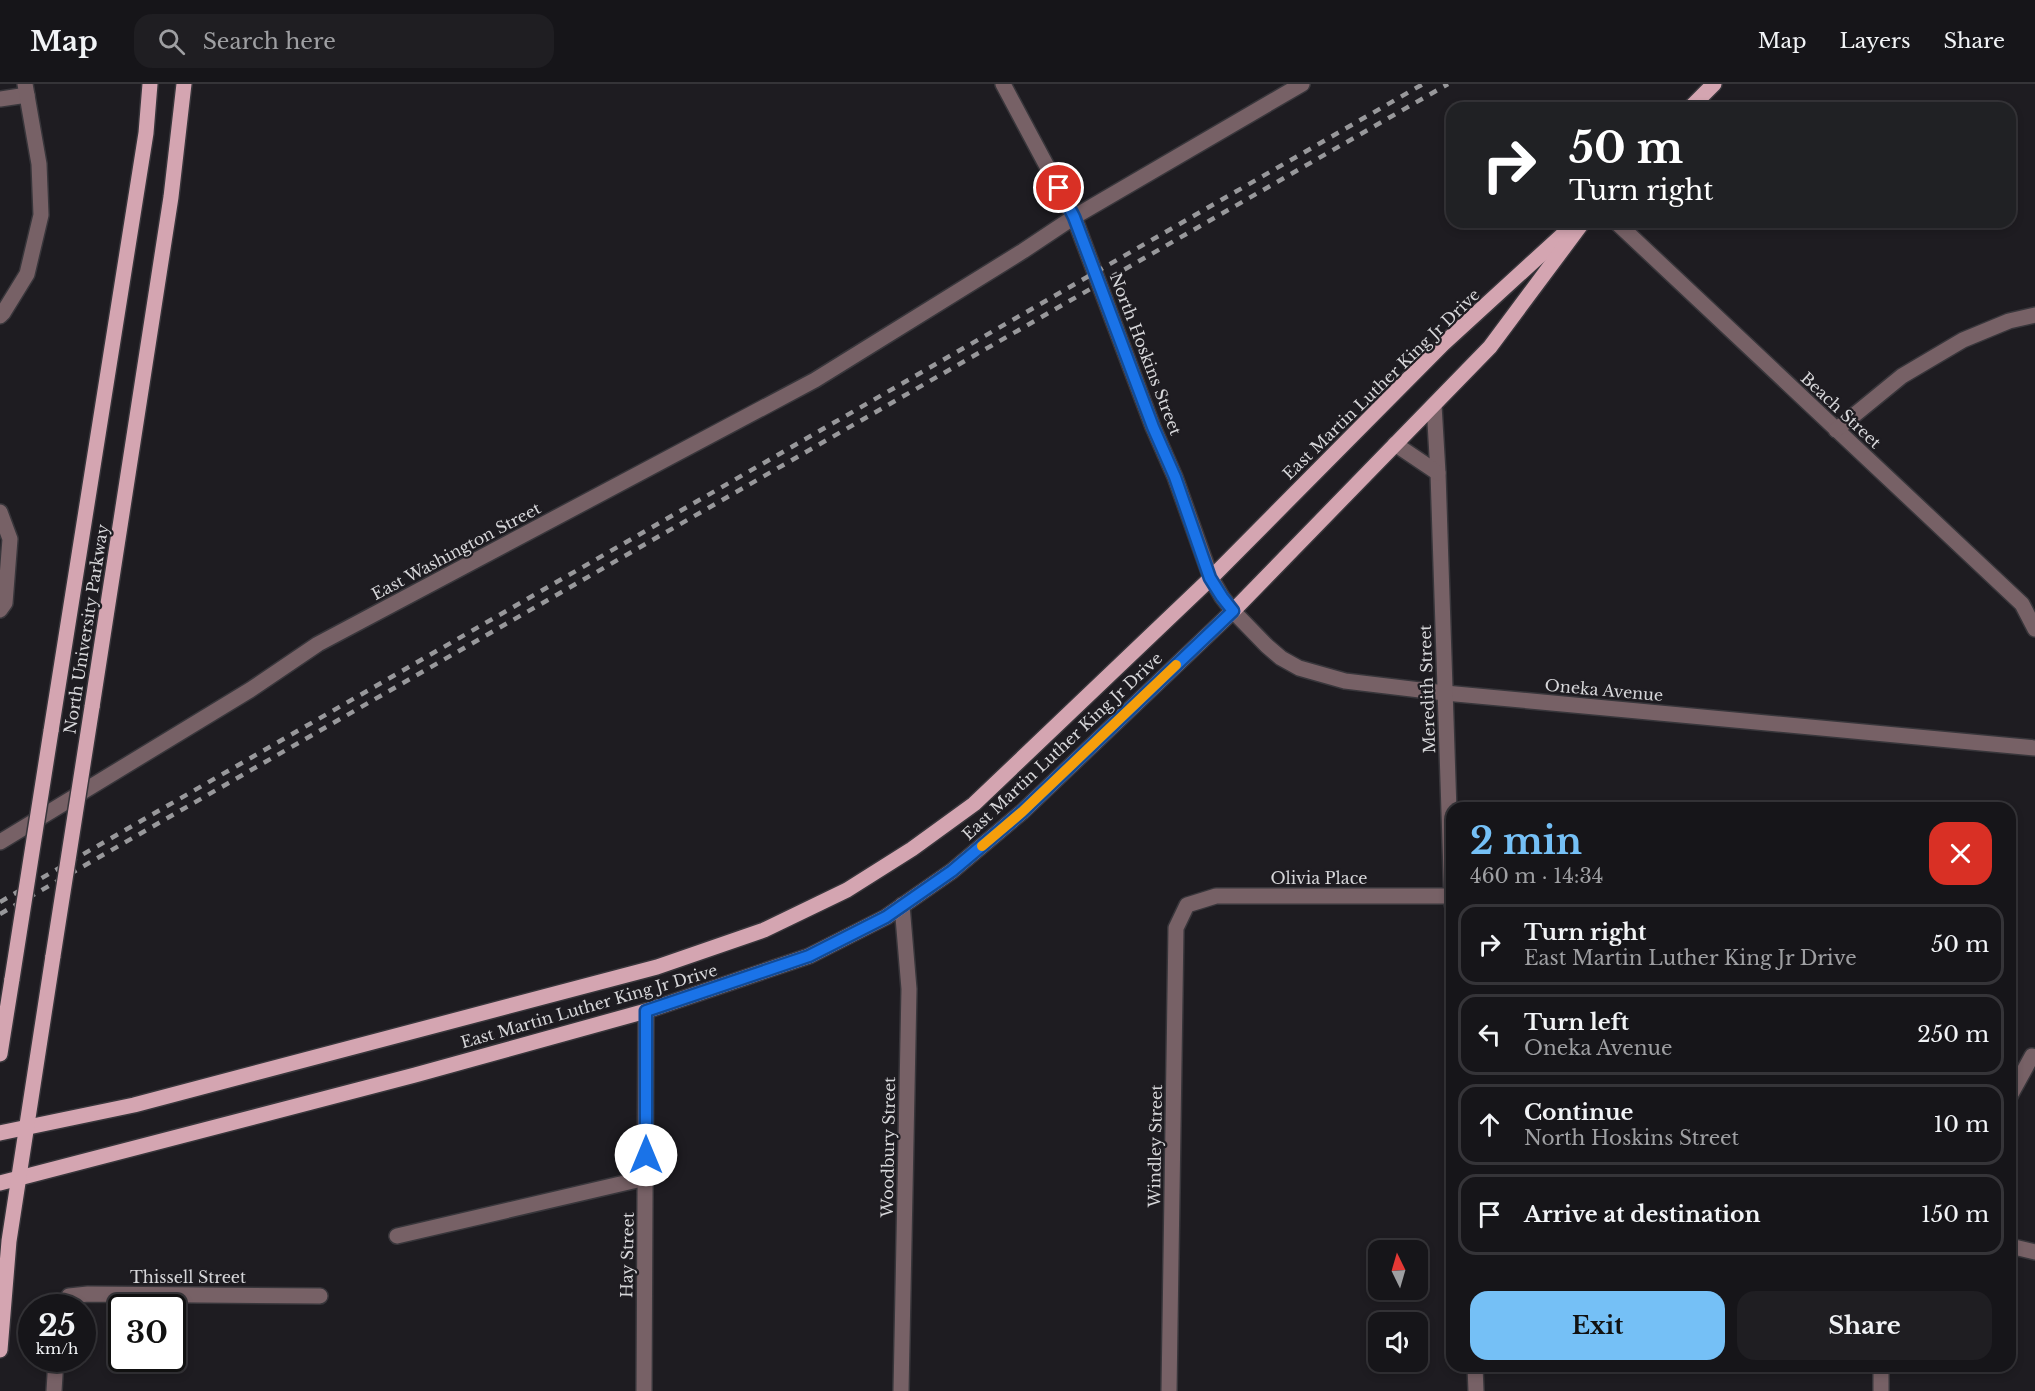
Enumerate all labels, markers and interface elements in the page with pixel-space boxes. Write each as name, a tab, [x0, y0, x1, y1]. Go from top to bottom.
search box	[134, 14, 554, 68]
text: Map	[30, 24, 98, 59]
icon: search	[155, 25, 188, 58]
text: Search here	[203, 28, 336, 55]
text: Map	[1758, 28, 1807, 54]
text: Layers	[1840, 28, 1911, 54]
text: Share	[1944, 28, 2005, 54]
text: 50 m	[1569, 122, 1683, 174]
icon: right	[1470, 126, 1548, 204]
pin	[1033, 162, 1084, 213]
icon: arrive	[1042, 171, 1075, 204]
text: Turn right	[1569, 174, 1713, 207]
street label: North Hoskins Street	[1106, 270, 1186, 438]
street label: East Martin Luther King Jr Drive	[1278, 284, 1484, 484]
street label: Beach Street	[1797, 368, 1885, 452]
street label: East Washington Street	[368, 498, 544, 604]
street label: North University Parkway	[60, 522, 113, 735]
street label: Meredith Street	[1415, 624, 1439, 754]
street label: East Martin Luther King Jr Drive	[958, 648, 1166, 844]
street label: Oneka Avenue	[1544, 675, 1664, 705]
text: 2 min	[1470, 819, 1582, 864]
button: close	[1929, 822, 1992, 885]
text: 460 m · 14:34	[1470, 864, 1604, 888]
street label: Olivia Place	[1271, 868, 1367, 888]
text: Turn right	[1524, 919, 1646, 946]
icon: right	[1473, 928, 1506, 961]
text: 50 m	[1931, 931, 1989, 958]
text: East Martin Luther King Jr Drive	[1524, 946, 1857, 970]
street label: East Martin Luther King Jr Drive	[458, 960, 720, 1052]
text: Turn left	[1524, 1009, 1629, 1036]
icon: left	[1473, 1018, 1506, 1051]
text: 250 m	[1917, 1021, 1989, 1048]
text: Oneka Avenue	[1524, 1036, 1672, 1060]
street label: Woodbury Street	[877, 1077, 899, 1218]
street label: Windley Street	[1144, 1085, 1166, 1208]
text: Continue	[1524, 1099, 1633, 1126]
icon: ahead	[1473, 1108, 1506, 1141]
text: 10 m	[1934, 1111, 1989, 1138]
position arrow	[614, 1123, 678, 1187]
text: North Hoskins Street	[1524, 1126, 1739, 1150]
icon: arrive	[1473, 1198, 1506, 1231]
text: Arrive at destination	[1524, 1201, 1761, 1228]
text: 150 m	[1921, 1201, 1989, 1228]
street label: Hay Street	[616, 1212, 638, 1298]
north arrow	[1368, 1240, 1428, 1300]
map controls	[1368, 1240, 1428, 1372]
street label: Thissell Street	[130, 1267, 246, 1287]
button: Exit	[1470, 1291, 1725, 1360]
button: Share	[1737, 1291, 1992, 1360]
speed limit sign: 30	[108, 1294, 186, 1372]
text: 25	[38, 1307, 76, 1344]
button: sound	[1368, 1312, 1428, 1372]
text: km/h	[36, 1339, 78, 1358]

